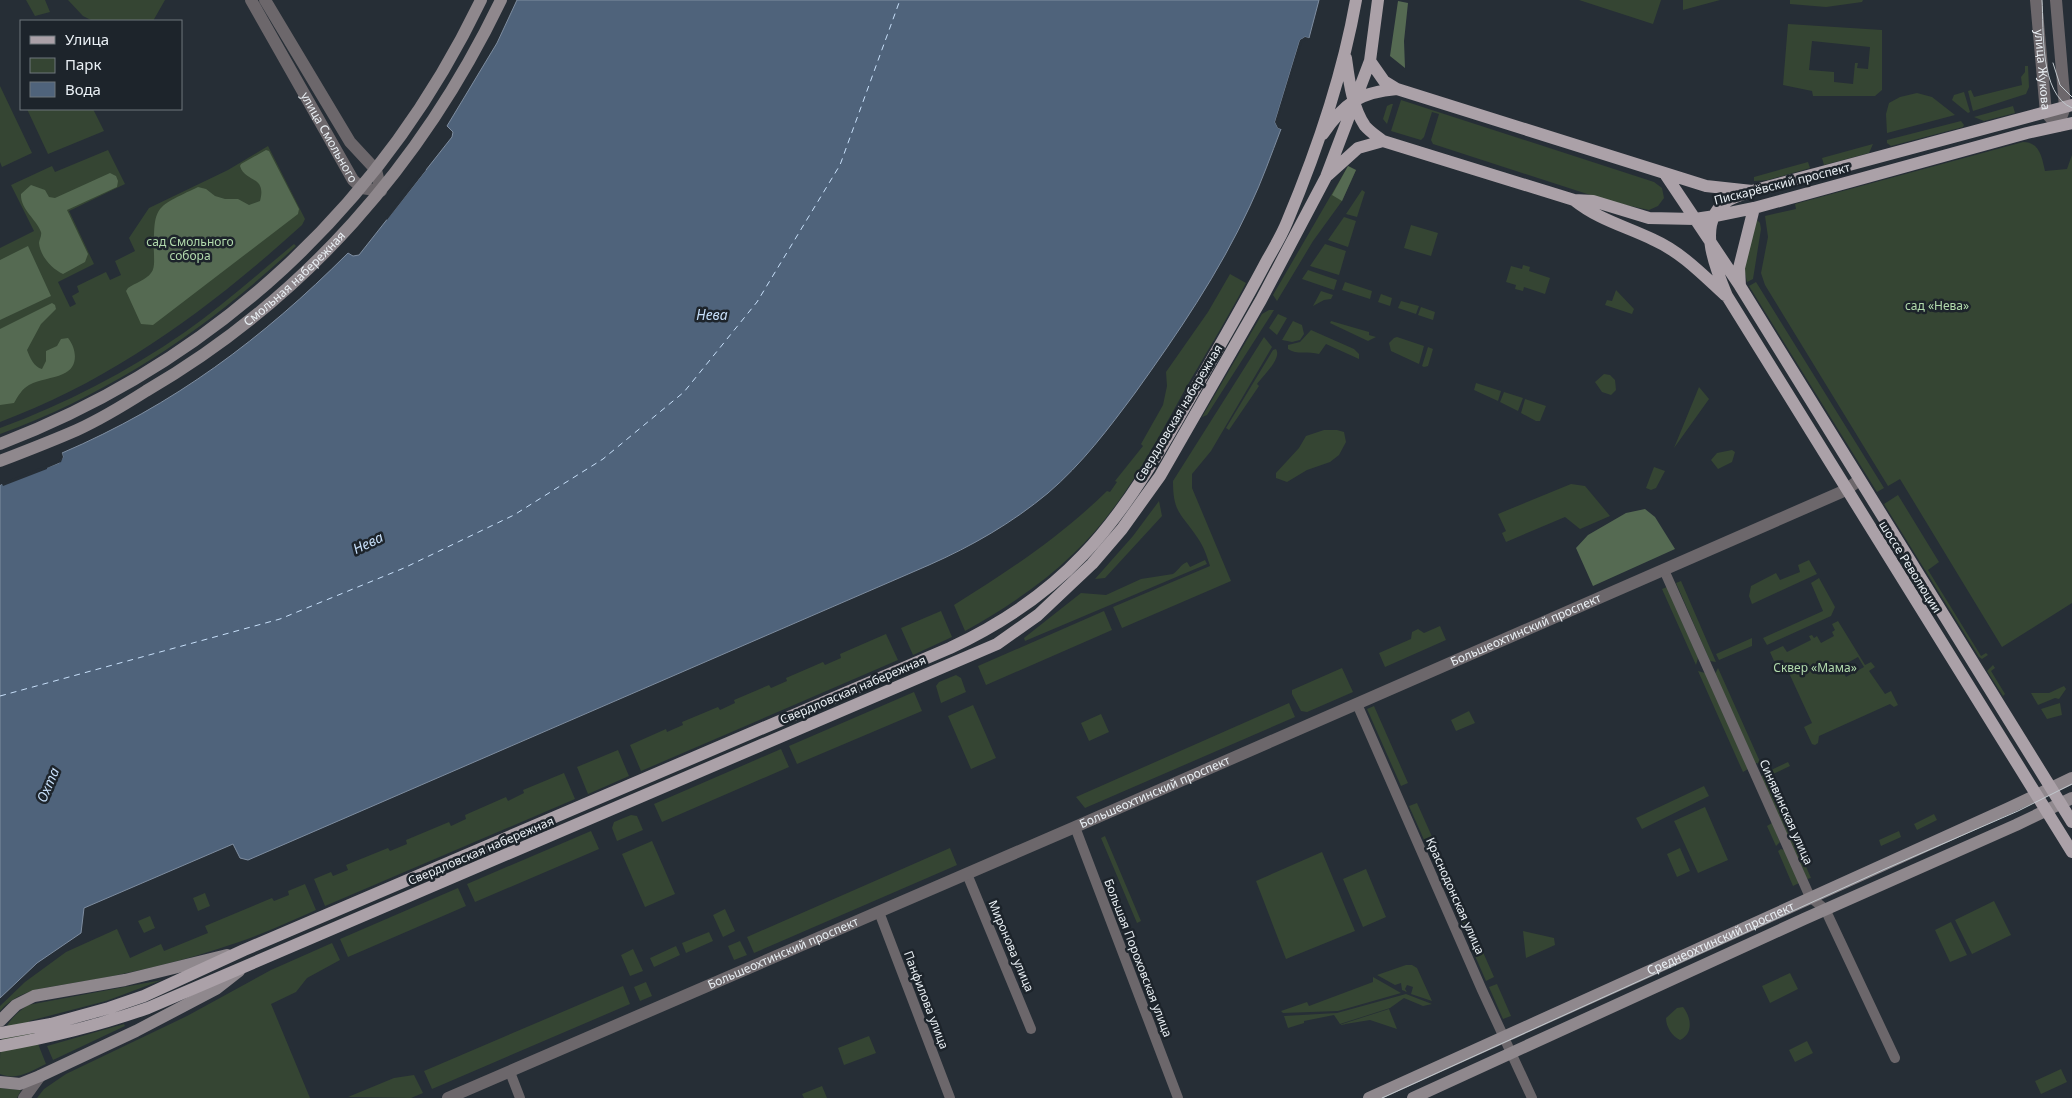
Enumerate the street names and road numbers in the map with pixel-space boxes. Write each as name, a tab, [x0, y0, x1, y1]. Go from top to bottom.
street label: улица Жукова	[2031, 29, 2055, 111]
street label: улица Смольного	[297, 89, 362, 186]
street label: Пискарёвский проспект	[1712, 158, 1852, 209]
street label: Смольная набережная	[240, 227, 349, 330]
street label: Свердловская набережная	[1131, 341, 1226, 484]
street label: шоссе Революции	[1875, 517, 1946, 616]
street label: Большеохтинский проспект	[1448, 589, 1604, 670]
street label: Свердловская набережная	[777, 651, 928, 728]
street label: Большеохтинский проспект	[1076, 751, 1233, 832]
street label: Синявинская улица	[1756, 756, 1817, 867]
street label: Свердловская набережная	[405, 812, 556, 889]
street label: Краснодонская улица	[1422, 835, 1489, 957]
street label: Большая Пороховская улица	[1100, 876, 1177, 1039]
street label: Миронова улица	[985, 897, 1038, 994]
street label: Среднеохтинский проспект	[1644, 897, 1797, 979]
street label: Большеохтинский проспект	[705, 912, 861, 993]
street label: Панфилова улица	[900, 948, 953, 1051]

